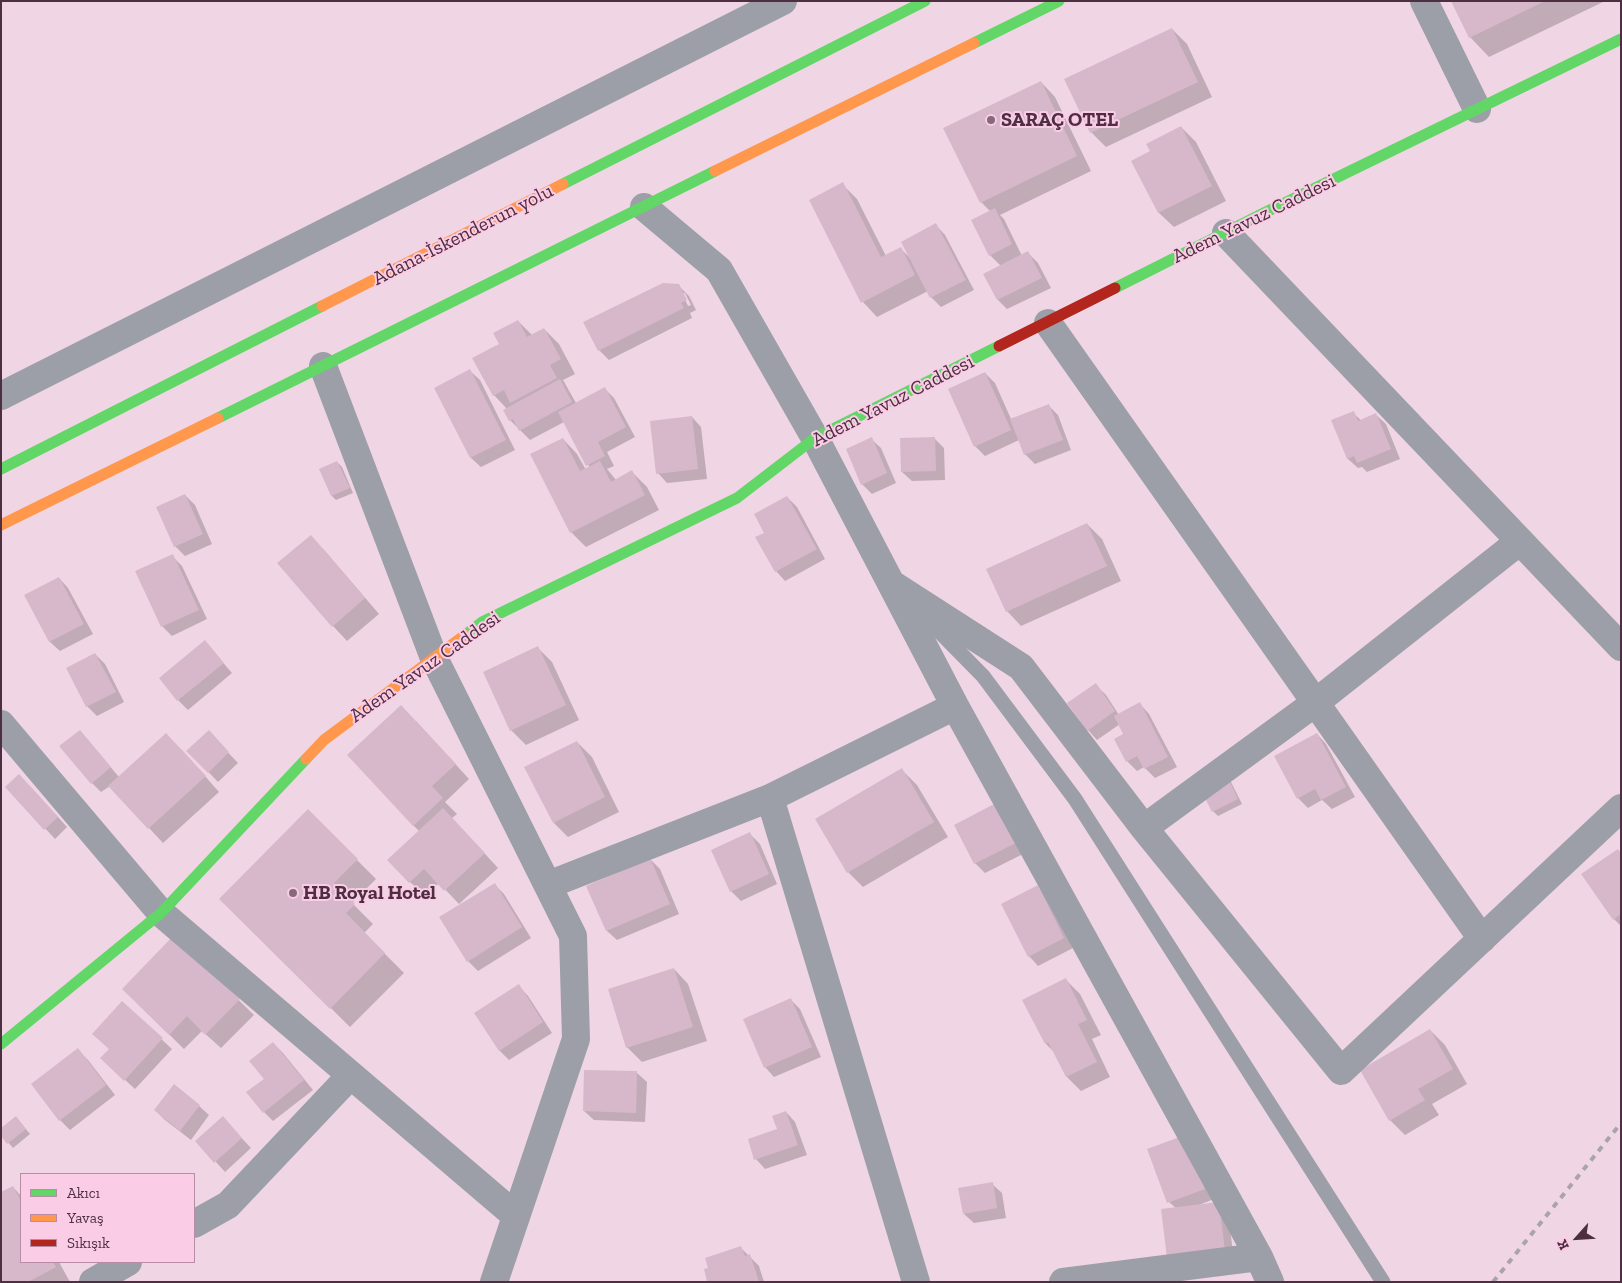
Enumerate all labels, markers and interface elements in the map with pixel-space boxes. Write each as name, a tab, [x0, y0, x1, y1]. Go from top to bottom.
place label: SARAÇ OTEL	[1001, 108, 1118, 132]
marker: SARAÇ OTEL	[985, 114, 997, 126]
street label: Adem Yavuz Caddesi	[1169, 169, 1339, 269]
street label: Adana-İskenderun yolu	[369, 179, 557, 291]
street label: Adem Yavuz Caddesi	[808, 350, 978, 452]
street label: Adem Yavuz Caddesi	[345, 606, 505, 728]
place label: HB Royal Hotel	[303, 881, 436, 905]
marker: HB Royal Hotel	[287, 887, 299, 899]
legend	[20, 1173, 195, 1263]
text: Akıcı	[67, 1184, 100, 1202]
text: Yavaş	[67, 1209, 104, 1227]
north arrow	[1552, 1213, 1602, 1263]
text: Sıkışık	[67, 1234, 110, 1252]
text: K	[1553, 1237, 1573, 1253]

